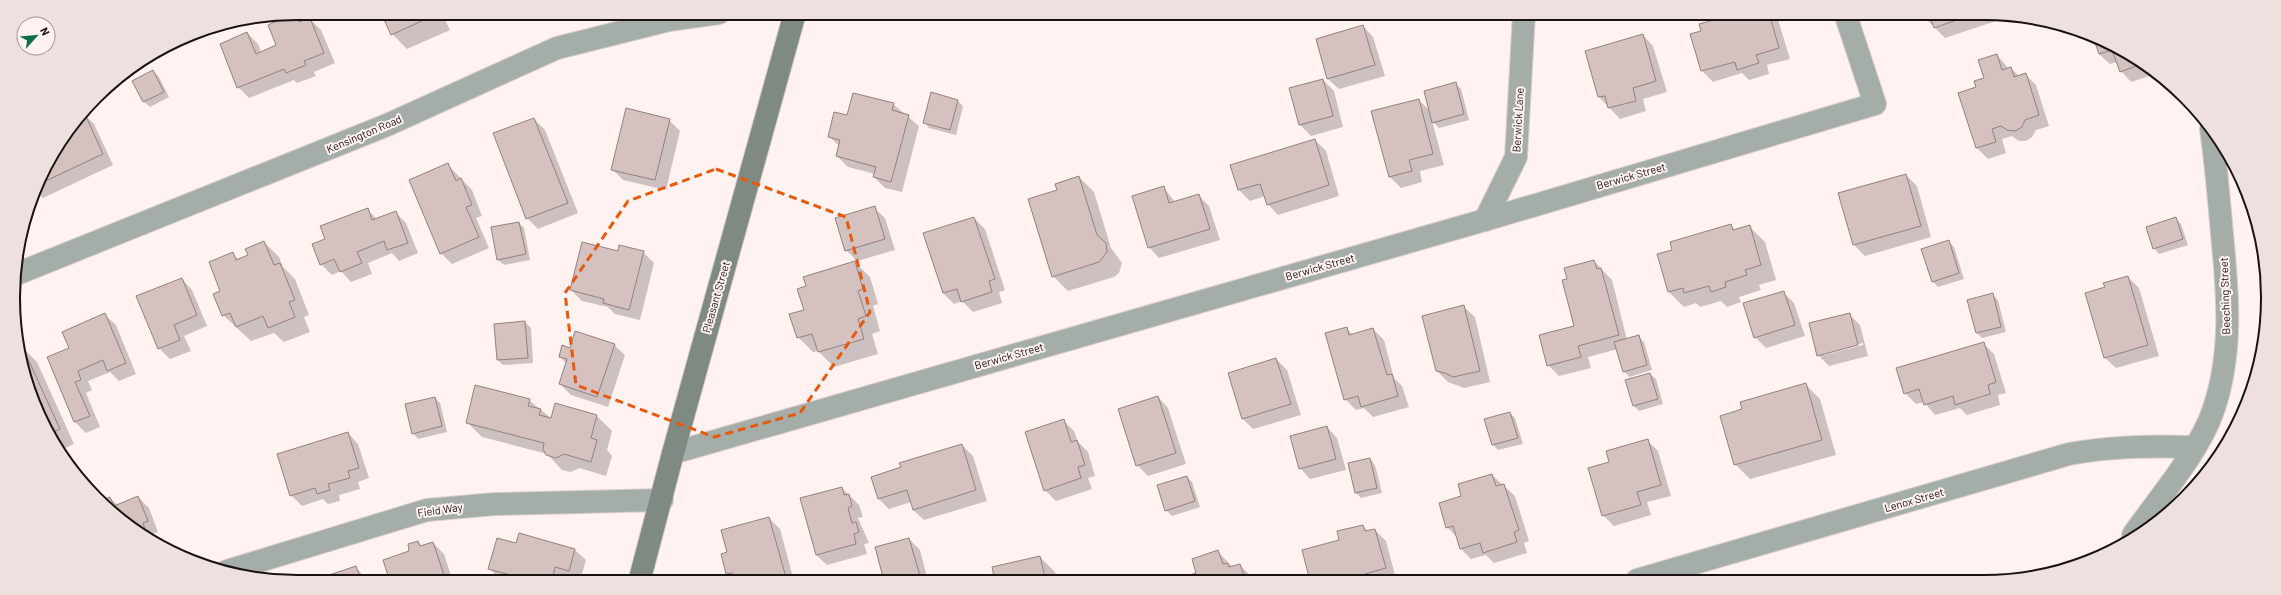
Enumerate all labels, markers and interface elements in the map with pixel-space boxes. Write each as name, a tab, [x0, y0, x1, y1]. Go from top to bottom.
north arrow	[16, 16, 56, 56]
text: N	[38, 25, 53, 37]
street label: Berwick Lane	[1509, 87, 1526, 153]
street label: Kensington Road	[324, 112, 403, 155]
street label: Berwick Street	[1595, 159, 1667, 192]
street label: Berwick Street	[1284, 250, 1356, 283]
street label: Beeching Street	[2217, 257, 2232, 335]
street label: Pleasant Street	[699, 260, 732, 334]
street label: Berwick Street	[973, 339, 1045, 372]
street label: Lenox Street	[1883, 485, 1945, 514]
street label: Field Way	[417, 500, 463, 519]

